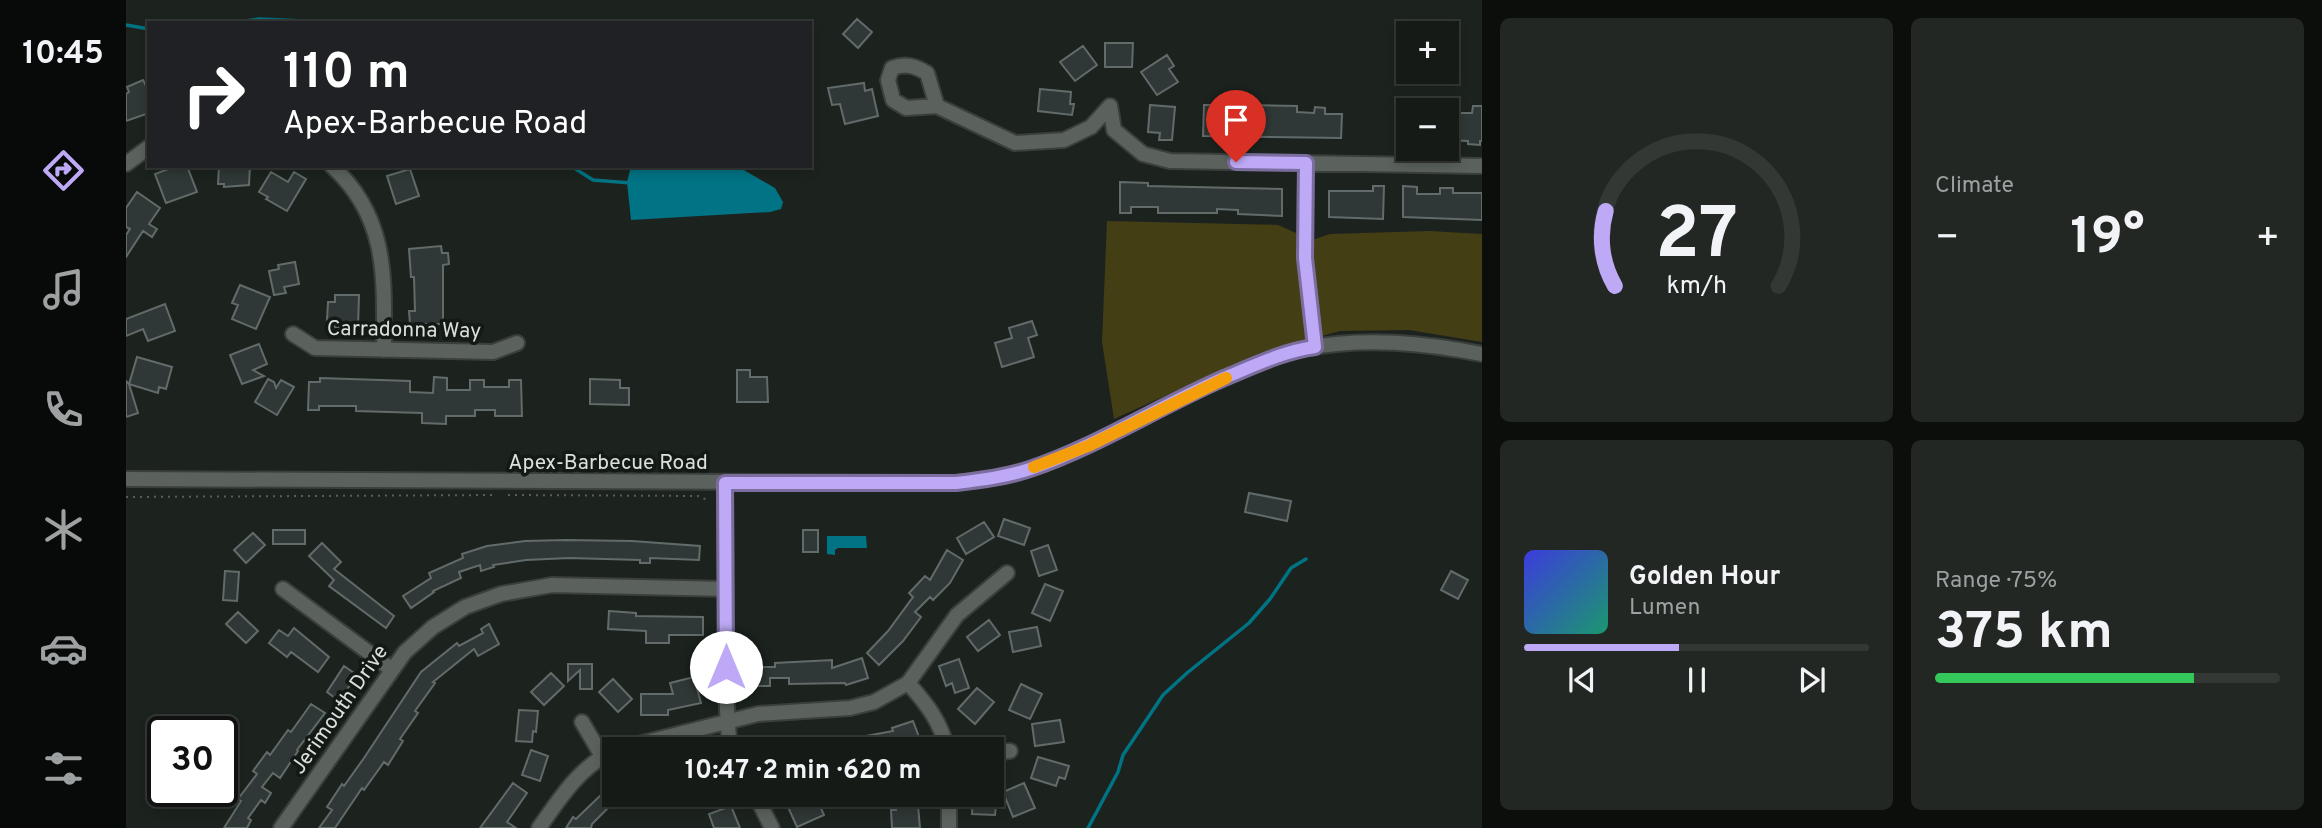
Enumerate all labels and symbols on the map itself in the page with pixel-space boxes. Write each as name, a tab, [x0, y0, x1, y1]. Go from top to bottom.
pin	[1206, 90, 1266, 162]
street label: Carradonna Way	[327, 316, 481, 345]
street label: Apex-Barbecue Road	[508, 450, 708, 477]
position arrow	[689, 630, 763, 704]
street label: Jerimouth Drive	[286, 640, 395, 780]
speed limit sign: 30	[147, 716, 238, 807]

